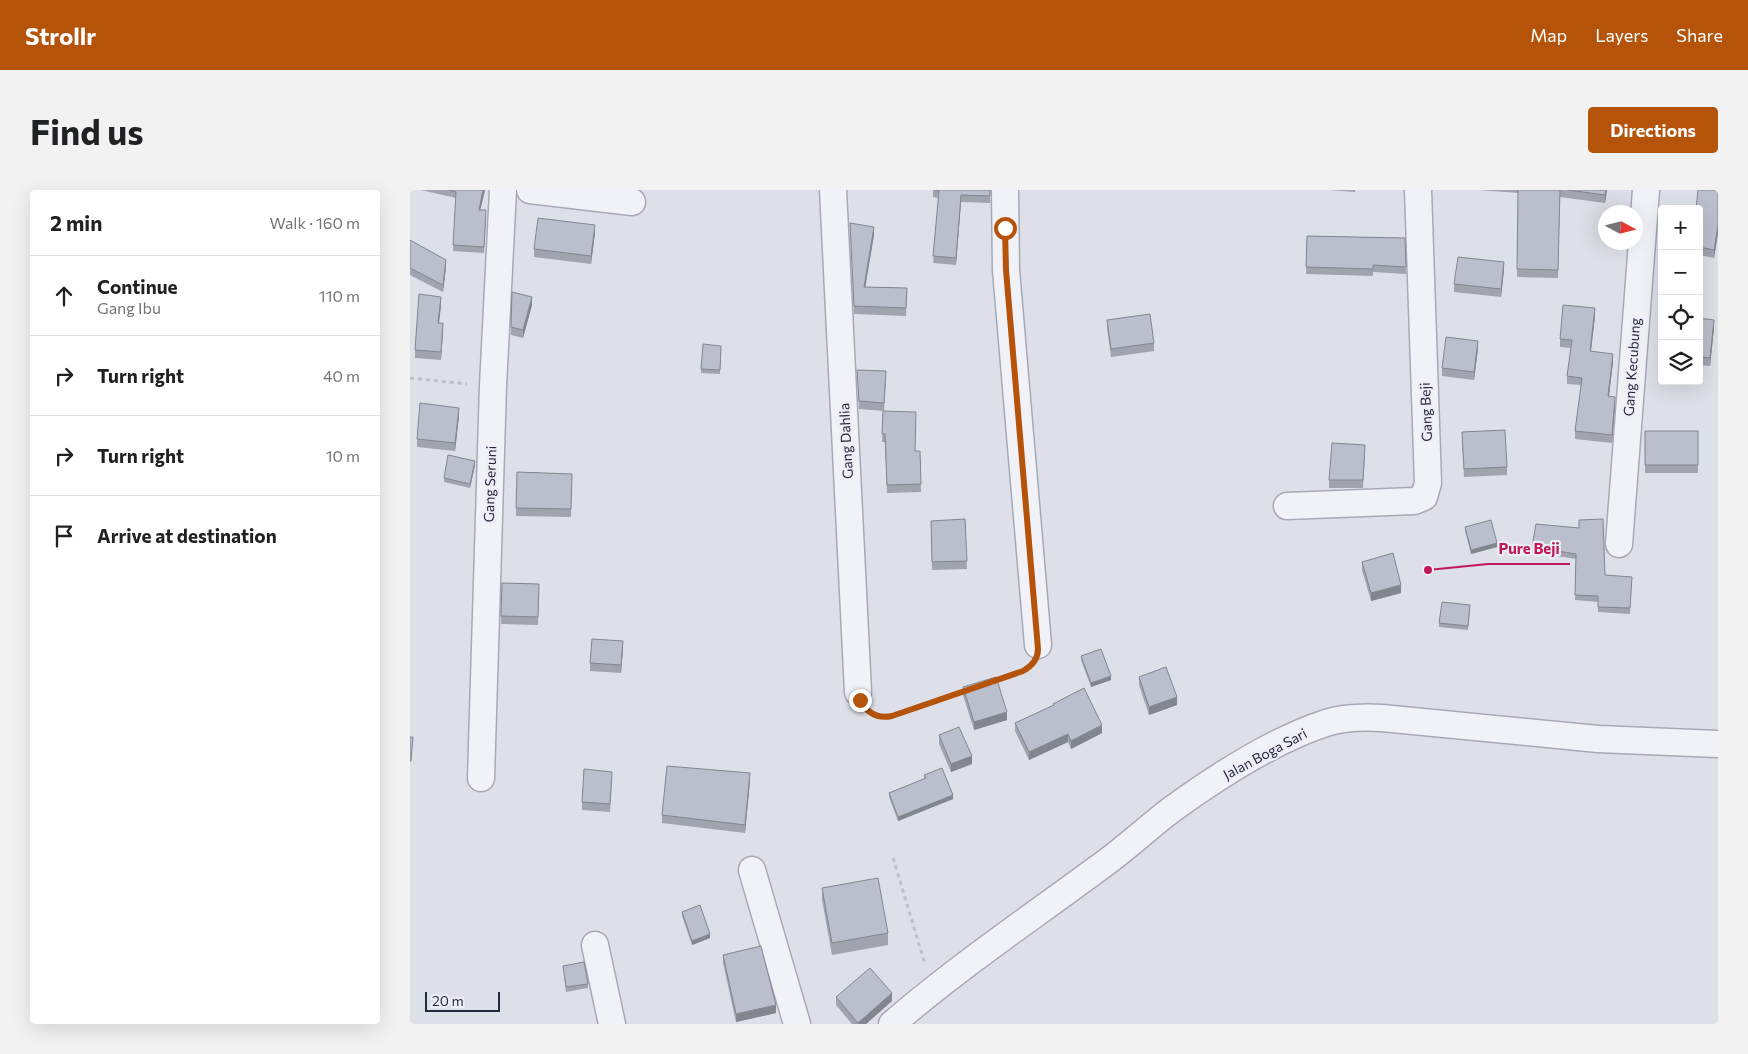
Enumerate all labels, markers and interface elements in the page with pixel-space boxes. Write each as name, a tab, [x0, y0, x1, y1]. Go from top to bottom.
text: Strollr	[25, 21, 96, 50]
text: Map	[1530, 24, 1567, 46]
text: Layers	[1595, 24, 1648, 46]
text: Share	[1676, 24, 1723, 46]
button: Directions	[1588, 107, 1718, 153]
text: Find us	[30, 109, 144, 152]
north arrow	[1598, 205, 1643, 250]
map controls	[1658, 205, 1703, 385]
button: +	[1658, 205, 1703, 250]
text: 2 min	[50, 210, 102, 235]
text: Walk · 160 m	[270, 213, 360, 232]
route start	[994, 217, 1017, 240]
button: −	[1658, 250, 1703, 295]
text: Continue	[97, 275, 177, 298]
icon: ahead	[50, 282, 78, 310]
text: 110 m	[319, 286, 360, 305]
button: locate	[1658, 295, 1703, 340]
text: Gang Ibu	[97, 298, 161, 317]
street label: Gang Kecubung	[1620, 317, 1643, 417]
button: layers	[1658, 340, 1703, 385]
icon: right	[50, 362, 78, 390]
text: Turn right	[97, 364, 184, 387]
text: 40 m	[323, 366, 360, 385]
street label: Gang Beji	[1416, 382, 1435, 442]
street label: Gang Dahlia	[835, 403, 856, 479]
icon: right	[50, 442, 78, 470]
text: Turn right	[97, 444, 184, 467]
street label: Gang Seruni	[480, 445, 499, 523]
text: 10 m	[326, 446, 360, 465]
icon: arrive	[50, 522, 78, 550]
text: Arrive at destination	[97, 524, 277, 547]
callout: Pure Beji	[1488, 534, 1570, 564]
text: Pure Beji	[1498, 539, 1560, 557]
route end	[849, 689, 872, 712]
street label: Jalan Boga Sari	[1220, 724, 1310, 783]
scale bar	[425, 989, 500, 1012]
text: 20 m	[432, 992, 464, 1009]

